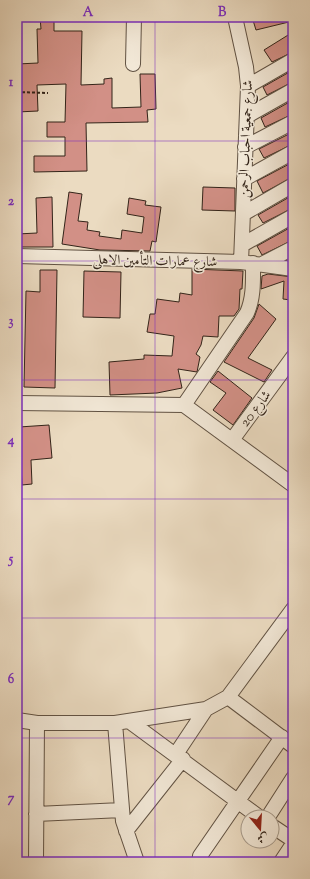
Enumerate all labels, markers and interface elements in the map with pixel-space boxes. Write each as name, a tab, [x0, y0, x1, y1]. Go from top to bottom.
text: A	[83, 4, 94, 22]
text: B	[218, 4, 227, 22]
text: 1	[9, 74, 14, 92]
street label: شارع جمعية احباب الرحمن	[235, 80, 259, 198]
text: 2	[8, 193, 15, 211]
street label: شارع عمارات التأمين الاهلى	[92, 249, 218, 273]
text: 3	[8, 313, 14, 331]
street label: شارع 20	[236, 387, 277, 432]
text: 4	[7, 432, 15, 450]
text: 5	[8, 551, 14, 569]
text: 6	[8, 671, 15, 689]
text: 7	[8, 790, 15, 808]
north arrow	[240, 809, 280, 849]
text: ش	[255, 828, 270, 847]

